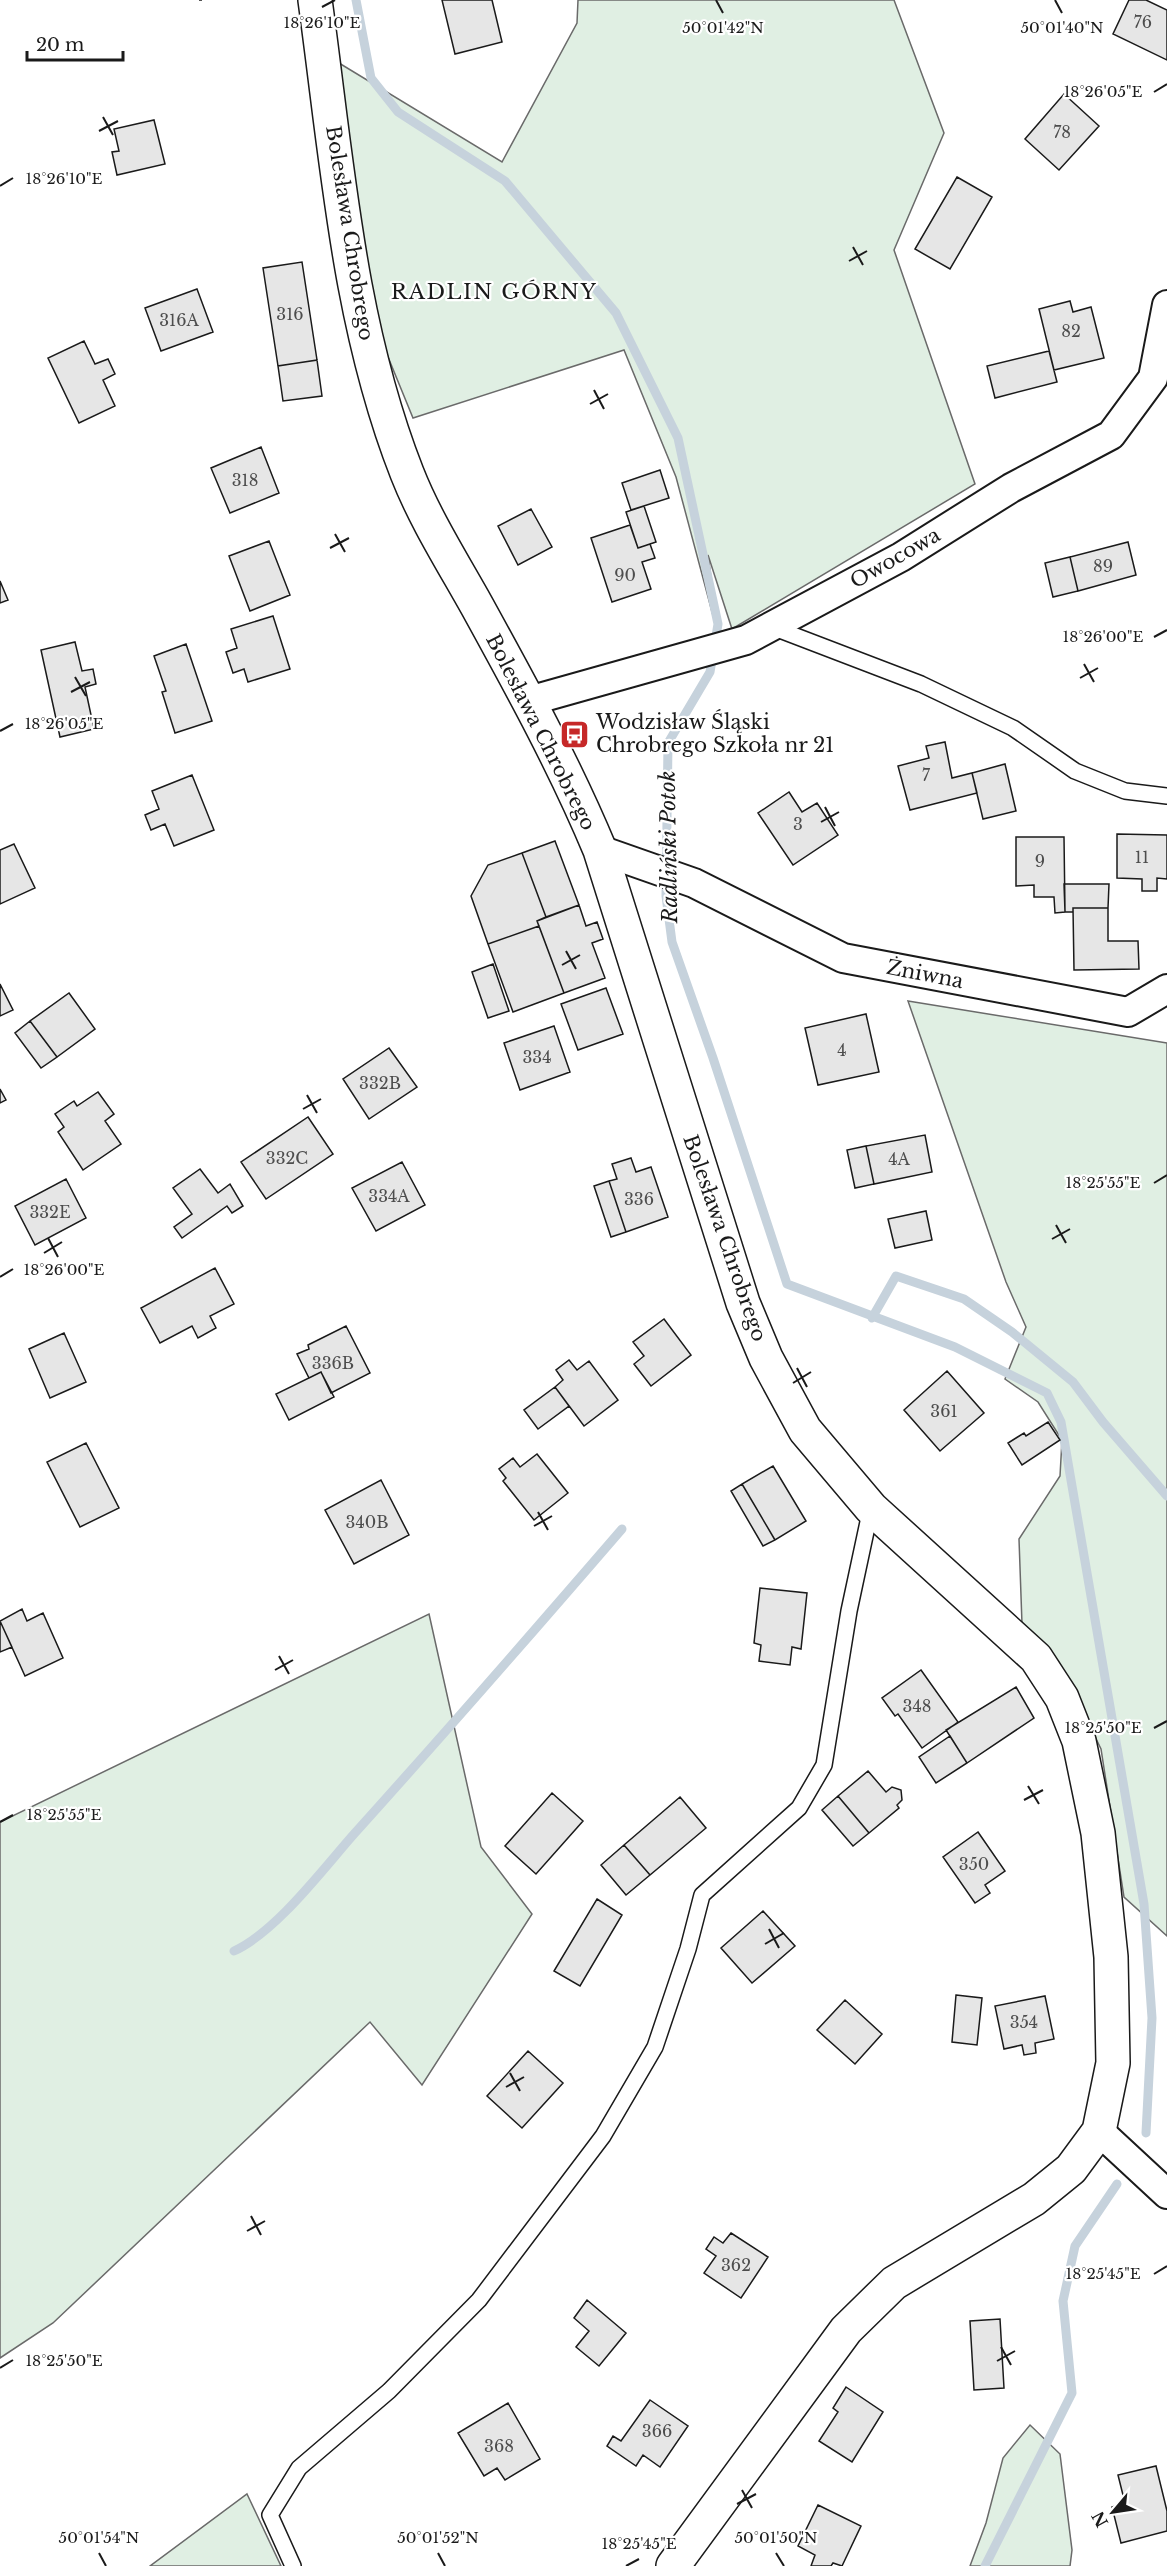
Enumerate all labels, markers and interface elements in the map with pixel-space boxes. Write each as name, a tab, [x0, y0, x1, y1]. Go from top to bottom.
house number: 76	[1134, 12, 1152, 32]
text: 18°26'10"E	[284, 13, 361, 32]
text: 50°01'42"N	[682, 18, 764, 37]
text: 50°01'40"N	[1021, 18, 1104, 37]
scale bar	[27, 24, 123, 62]
text: 20 m	[36, 34, 84, 56]
text: 18°26'05"E	[1064, 82, 1142, 101]
house number: 78	[1053, 122, 1071, 142]
street label: Bolesława Chrobrego	[321, 124, 379, 342]
text: 18°26'10"E	[26, 169, 103, 188]
district label: RADLIN GÓRNY	[391, 279, 597, 305]
house number: 316	[276, 304, 304, 324]
house number: 316A	[159, 310, 199, 330]
house number: 82	[1061, 321, 1081, 341]
house number: 318	[232, 470, 258, 490]
street label: Owocowa	[846, 522, 945, 593]
house number: 89	[1093, 556, 1113, 576]
house number: 90	[614, 565, 636, 585]
text: 18°26'00"E	[1063, 627, 1144, 646]
street label: Bolesława Chrobrego	[481, 630, 601, 834]
place label: Wodzisław Śląski Chrobrego Szkoła nr 21	[595, 709, 834, 757]
text: 18°26'05"E	[25, 714, 103, 733]
bus stop icon: Wodzisław Śląski Chrobrego Szkoła nr 21	[559, 718, 591, 750]
house number: 7	[922, 765, 931, 785]
water label: Radliński Potok	[655, 770, 683, 925]
house number: 3	[793, 814, 803, 834]
house number: 11	[1135, 847, 1149, 867]
house number: 9	[1035, 851, 1045, 871]
street label: Żniwna	[885, 954, 967, 993]
house number: 4	[837, 1040, 847, 1060]
house number: 334	[522, 1047, 552, 1067]
house number: 332B	[359, 1073, 401, 1093]
street label: Bolesława Chrobrego	[678, 1131, 772, 1345]
house number: 332C	[266, 1148, 308, 1168]
house number: 4A	[888, 1149, 911, 1169]
text: 18°25'55"E	[1065, 1173, 1141, 1192]
house number: 334A	[368, 1186, 410, 1206]
house number: 336	[624, 1189, 654, 1209]
house number: 332E	[29, 1202, 71, 1222]
text: 18°26'00"E	[24, 1260, 105, 1279]
house number: 336B	[312, 1353, 354, 1373]
house number: 361	[930, 1401, 958, 1421]
house number: 340B	[346, 1512, 388, 1532]
house number: 348	[903, 1696, 931, 1716]
text: 18°25'50"E	[1064, 1718, 1142, 1737]
text: 18°25'55"E	[26, 1805, 102, 1824]
house number: 350	[959, 1854, 989, 1874]
house number: 354	[1010, 2012, 1038, 2032]
house number: 362	[721, 2255, 751, 2275]
text: 18°25'45"E	[1065, 2264, 1141, 2283]
text: 18°25'50"E	[25, 2351, 103, 2370]
house number: 366	[642, 2421, 672, 2441]
house number: 368	[484, 2436, 514, 2456]
north arrow	[1083, 2482, 1143, 2542]
text: N	[1087, 2508, 1112, 2531]
text: 50°01'54"N	[59, 2528, 139, 2547]
text: 50°01'52"N	[397, 2528, 479, 2547]
text: 50°01'50"N	[735, 2528, 817, 2547]
text: 18°25'45"E	[601, 2534, 677, 2553]

